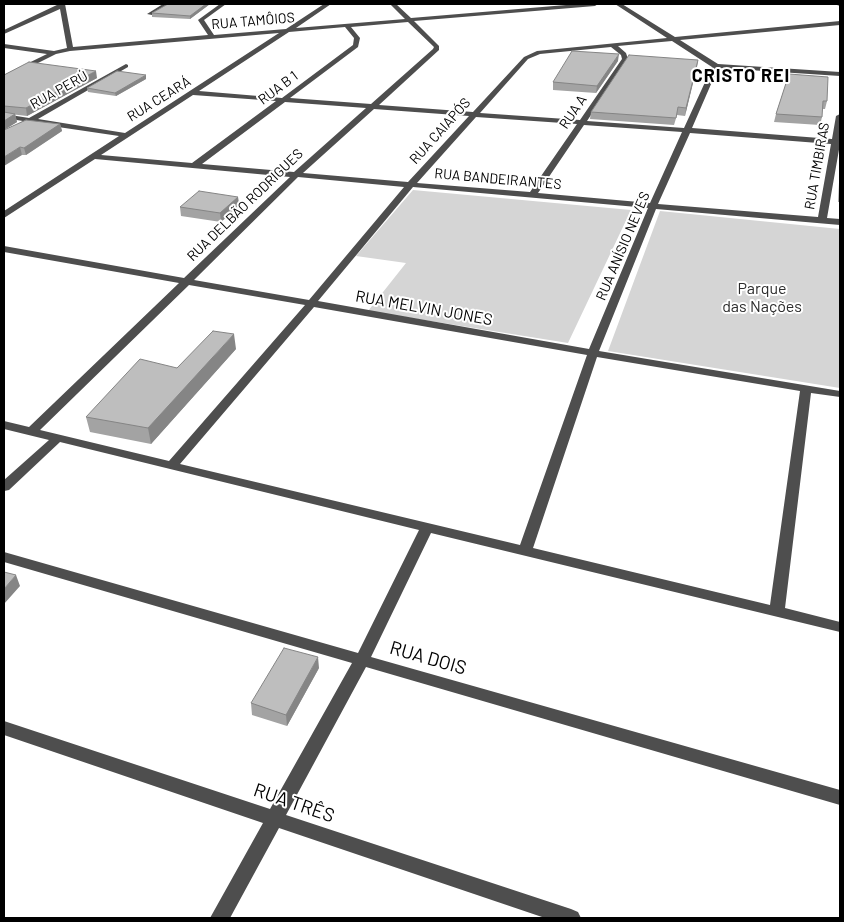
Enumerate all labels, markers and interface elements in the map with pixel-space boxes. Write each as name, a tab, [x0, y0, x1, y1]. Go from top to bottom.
street label: RUA TAMÔIOS	[211, 9, 295, 33]
district label: CRISTO REI	[691, 65, 791, 87]
street label: RUA PERÚ	[27, 67, 91, 113]
street label: RUA B 1	[255, 68, 301, 108]
street label: RUA CEARÁ	[124, 73, 194, 125]
street label: RUA A	[556, 92, 590, 132]
street label: RUA CAIAPÓS	[406, 95, 474, 167]
street label: RUA TIMBIRAS	[801, 121, 833, 211]
street label: RUA DELBÃO RODRIGUES	[184, 145, 306, 265]
street label: RUA BANDEIRANTES	[434, 165, 562, 193]
street label: RUA ANÍSIO NEVES	[593, 189, 653, 303]
park label: Parque das Nações	[722, 279, 802, 317]
street label: RUA MELVIN JONES	[354, 286, 494, 330]
street label: RUA DOIS	[387, 636, 469, 680]
street label: RUA TRÊS	[251, 779, 337, 827]

